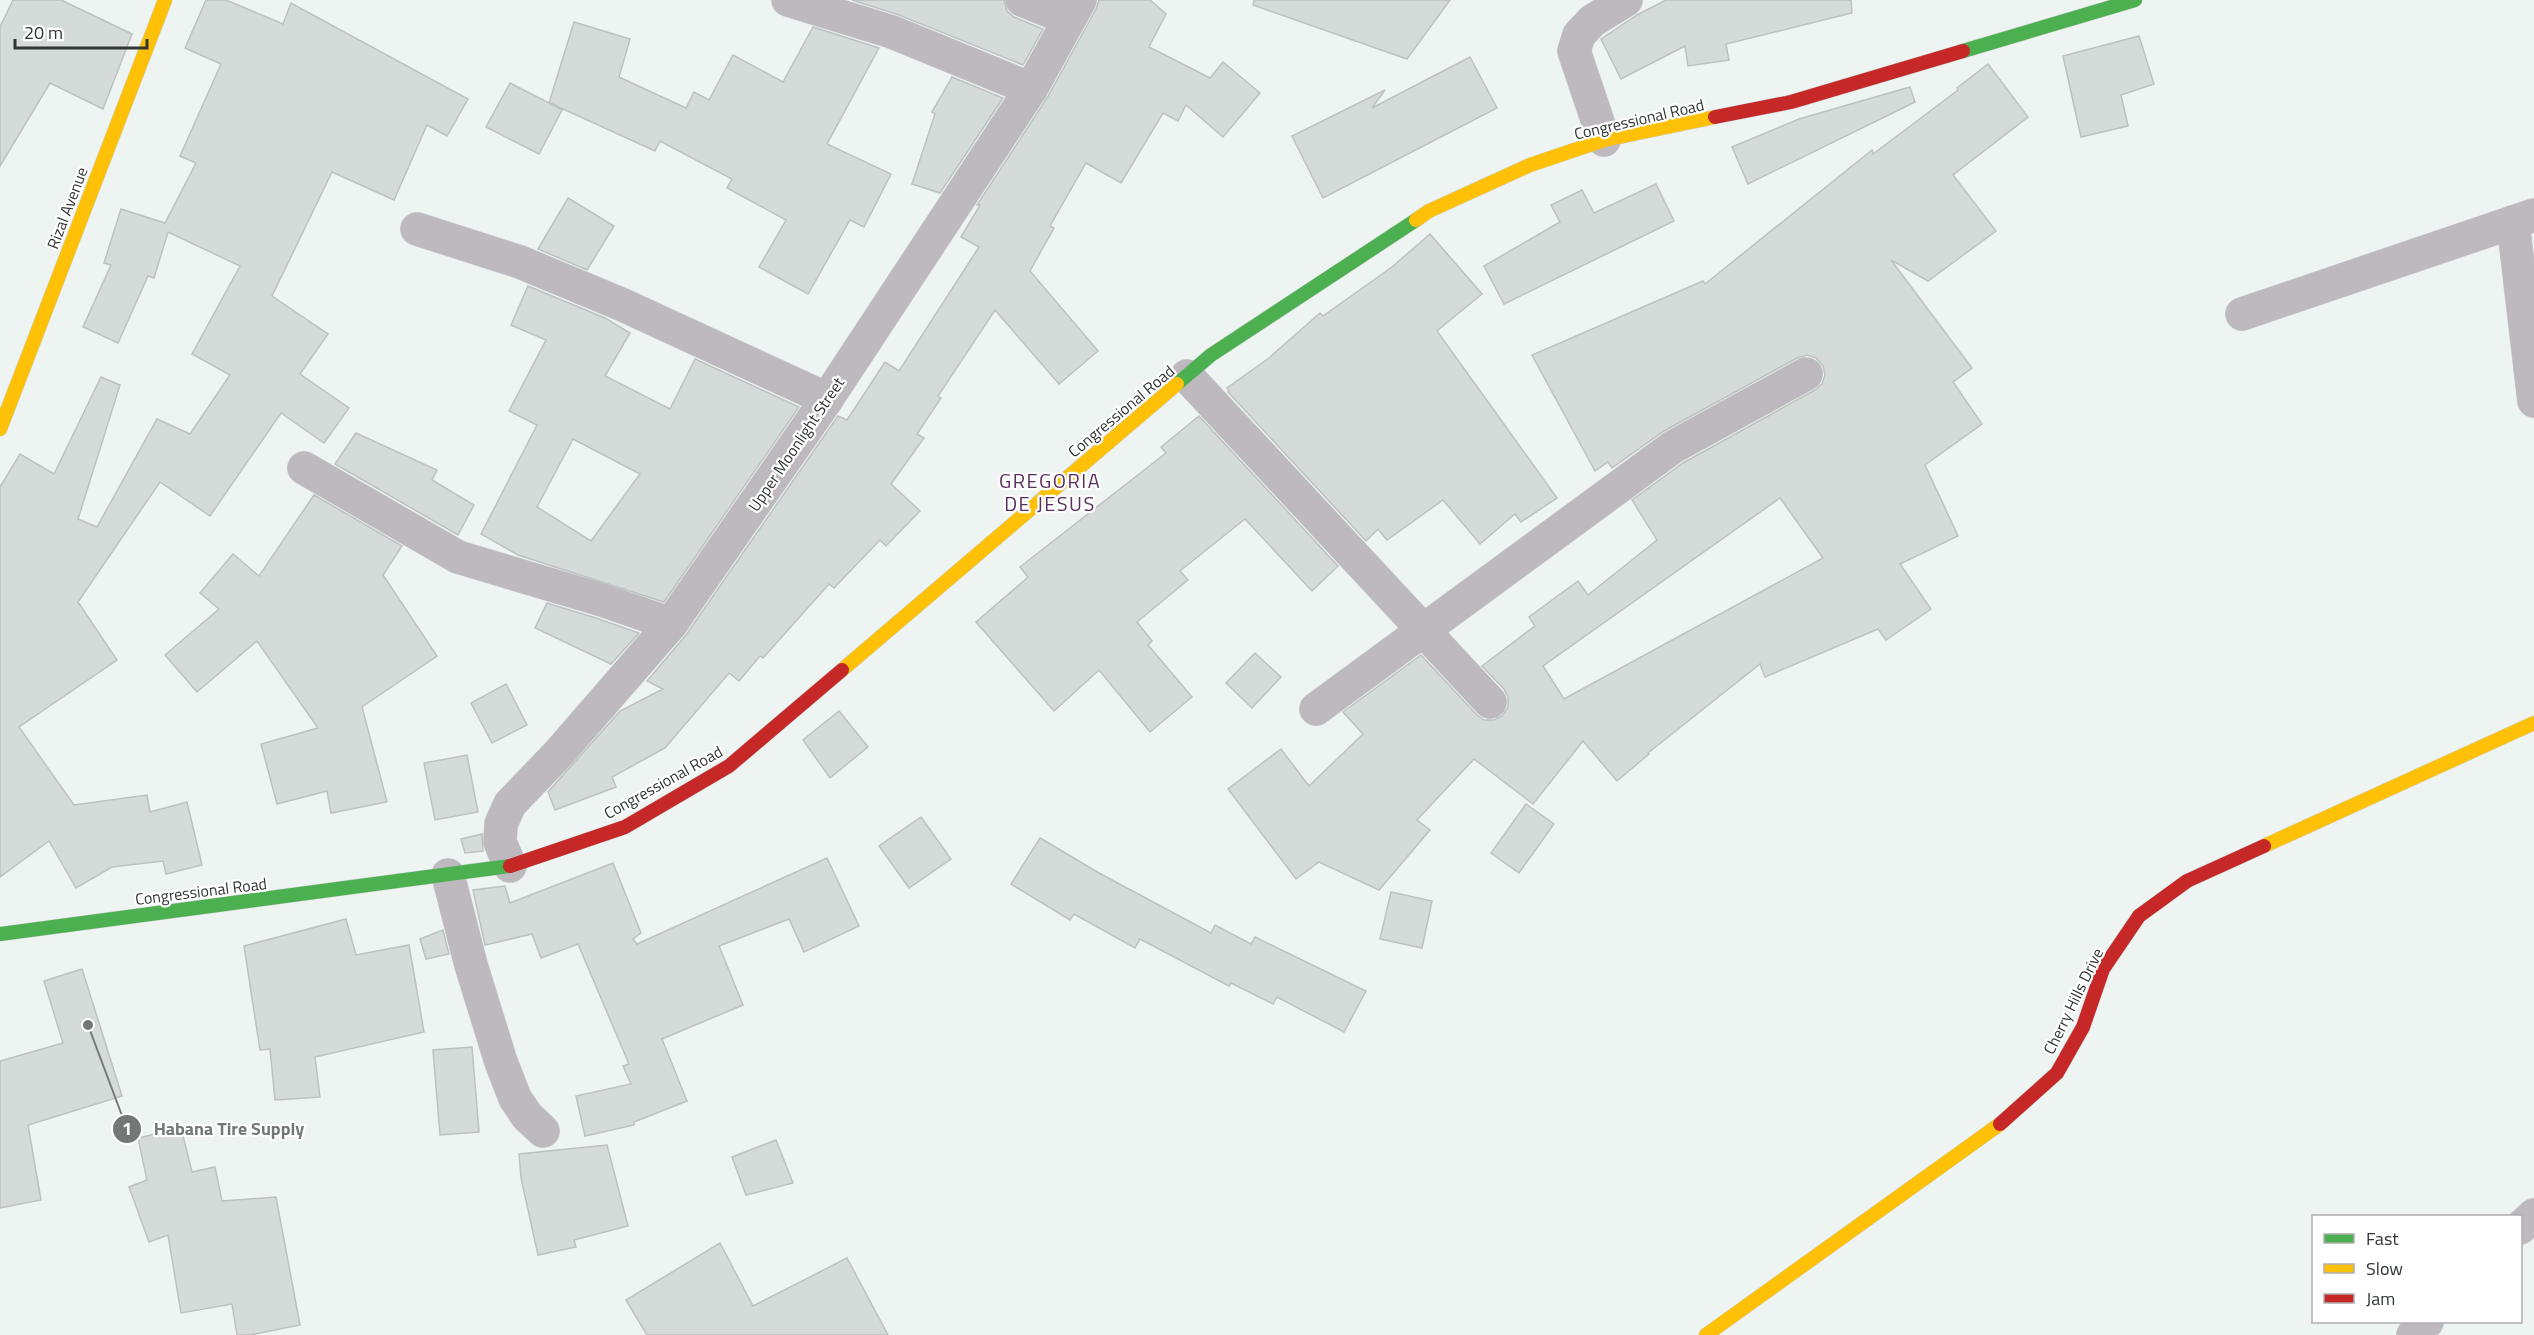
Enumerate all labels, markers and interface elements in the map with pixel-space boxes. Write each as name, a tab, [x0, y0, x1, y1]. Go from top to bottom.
scale bar	[15, 12, 147, 50]
text: 20 m	[24, 19, 63, 46]
street label: Congressional Road	[1572, 92, 1706, 146]
street label: Rizal Avenue	[40, 164, 94, 252]
street label: Congressional Road	[1063, 359, 1179, 463]
street label: Upper Moonlight Street	[742, 372, 850, 516]
district label: GREGORIA DE JESUS	[999, 465, 1101, 519]
street label: Congressional Road	[599, 739, 727, 825]
street label: Congressional Road	[134, 871, 268, 911]
street label: Cherry Hills Drive	[2037, 944, 2109, 1058]
callout: Habana Tire Supply	[112, 1111, 317, 1147]
text: 1	[122, 1115, 132, 1142]
text: Habana Tire Supply	[154, 1115, 304, 1142]
legend	[2312, 1215, 2522, 1323]
text: Fast	[2366, 1225, 2399, 1252]
text: Slow	[2366, 1255, 2403, 1282]
text: Jam	[2366, 1285, 2395, 1312]

